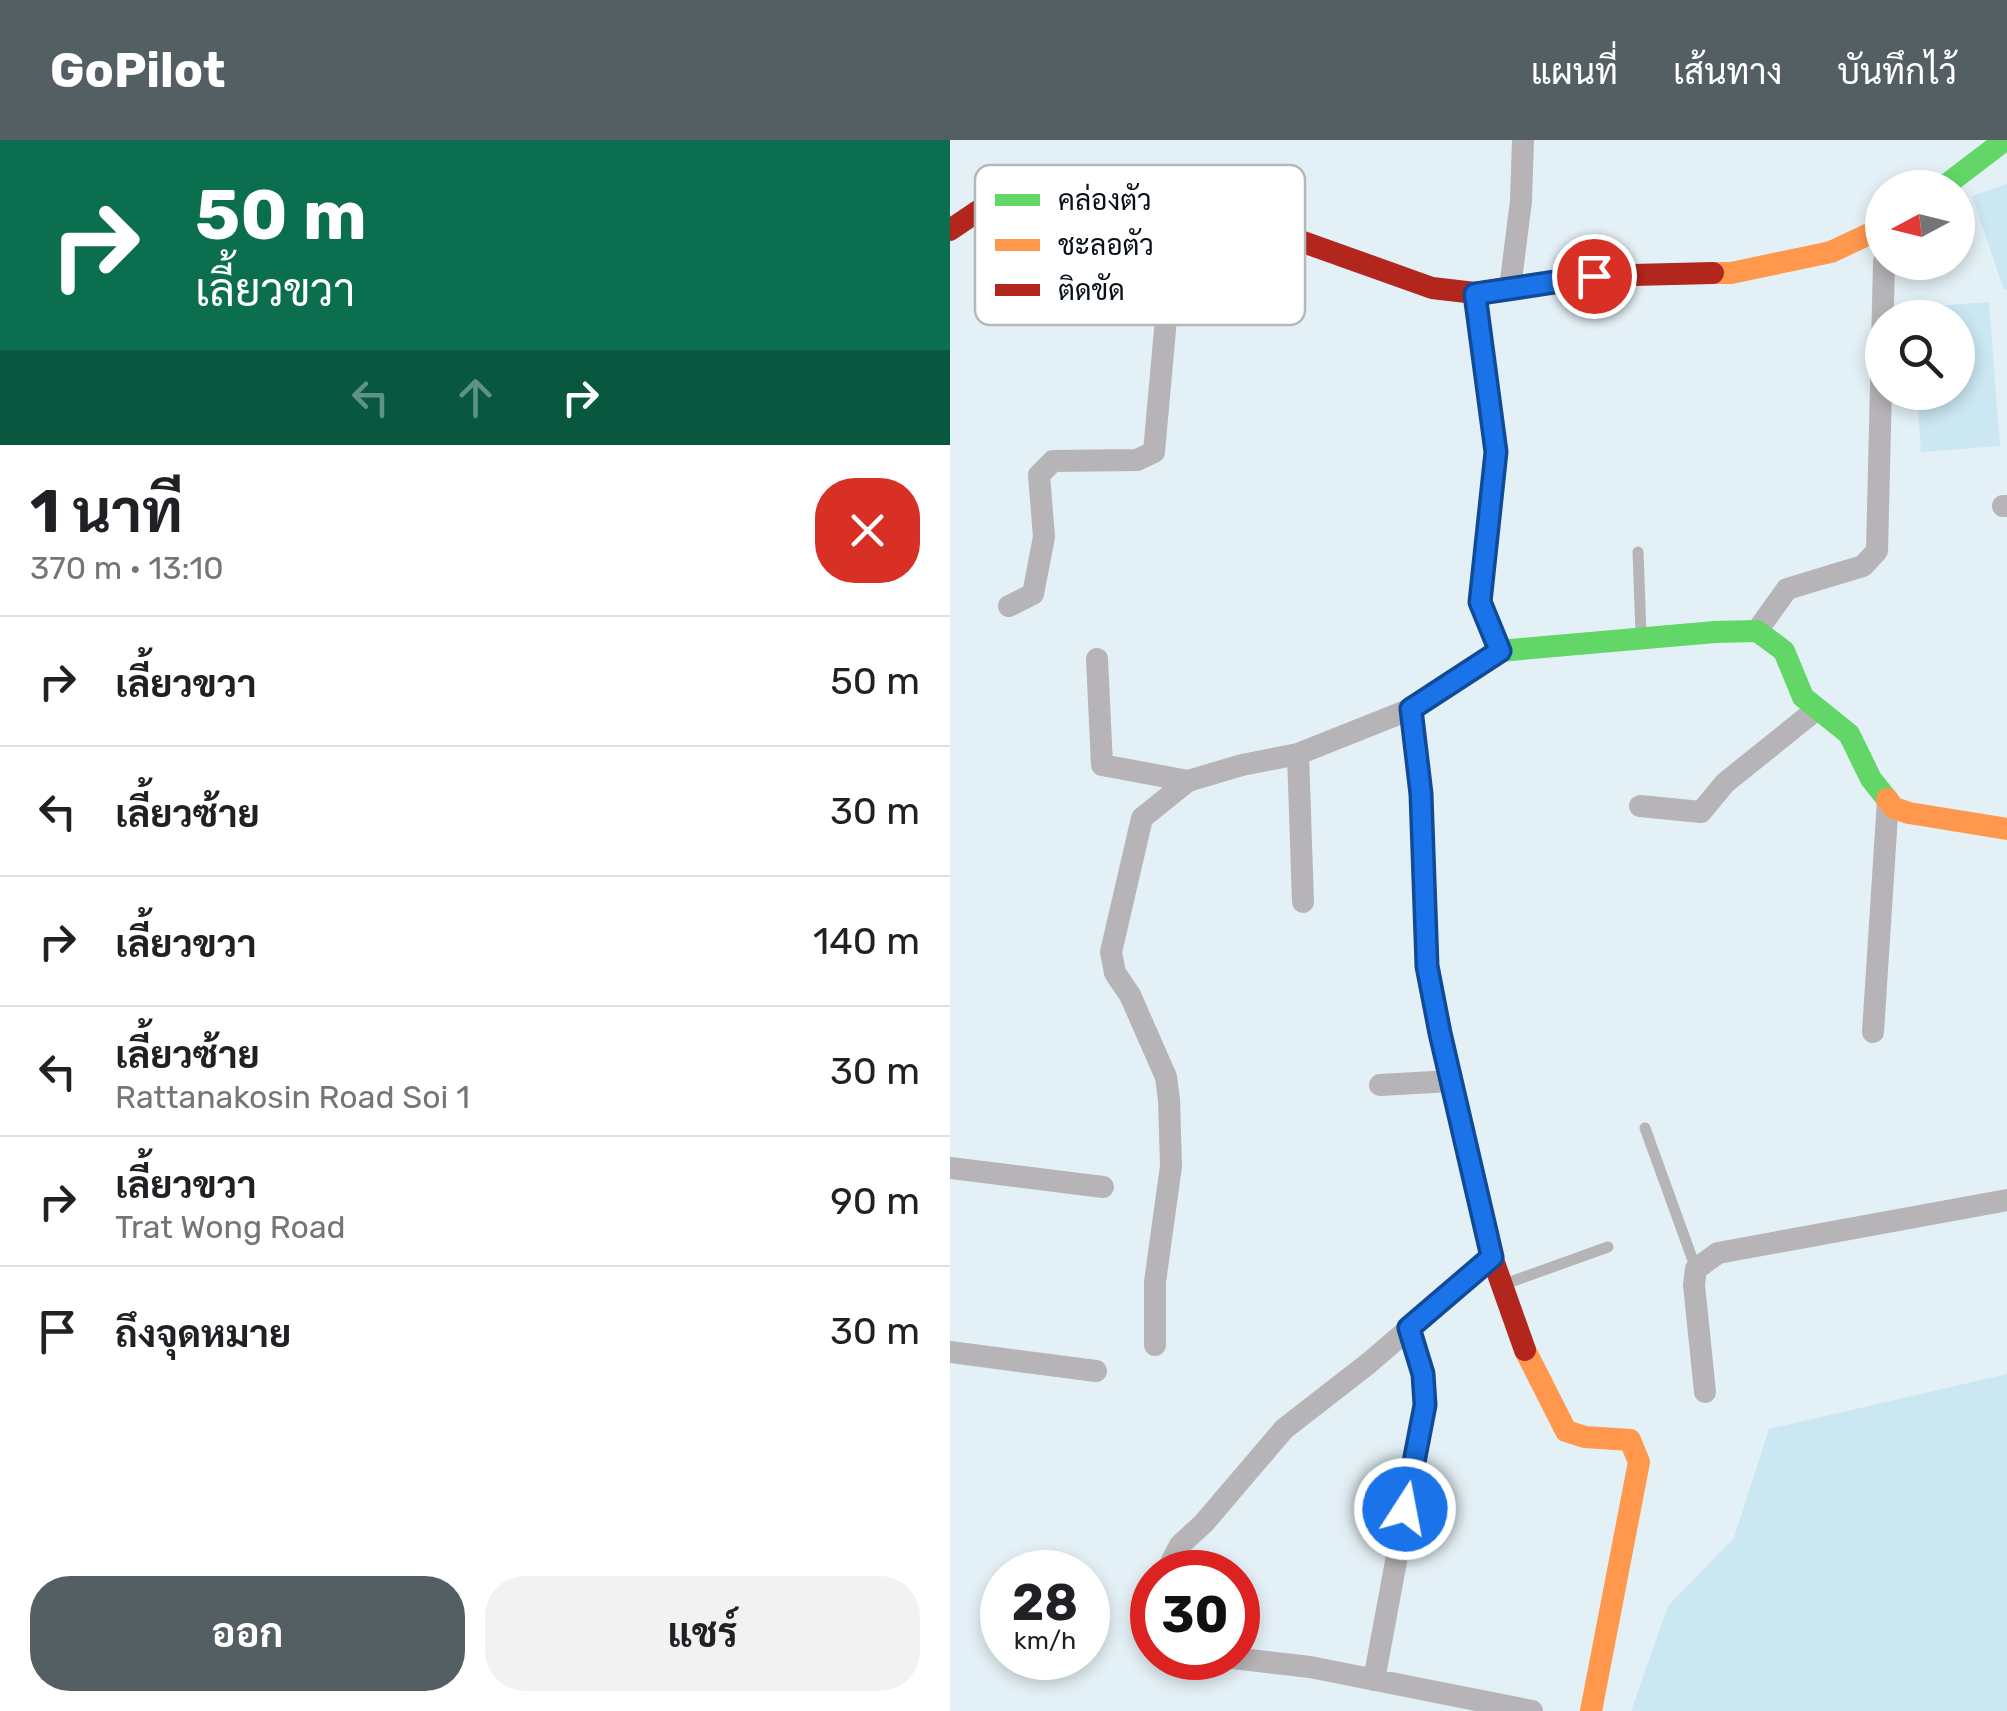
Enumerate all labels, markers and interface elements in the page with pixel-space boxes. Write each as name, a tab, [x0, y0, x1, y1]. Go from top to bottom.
text: GoPilot	[50, 42, 225, 99]
text: แผนที่	[1531, 51, 1618, 93]
text: เส้นทาง	[1673, 51, 1782, 93]
text: บันทึกไว้	[1837, 51, 1957, 93]
legend	[975, 165, 1305, 325]
north arrow	[1865, 170, 1975, 280]
map controls	[1865, 170, 1975, 410]
text: 50 m	[195, 174, 367, 257]
icon: right	[30, 180, 160, 310]
text: คล่องตัว	[1058, 182, 1152, 217]
text: ชะลอตัว	[1058, 227, 1154, 262]
pin	[1552, 234, 1637, 319]
icon: arrive	[1567, 249, 1622, 304]
text: เลี้ยวขวา	[195, 264, 355, 317]
text: ติดขัด	[1058, 272, 1125, 307]
button: search	[1865, 300, 1975, 410]
icon: left	[343, 370, 398, 425]
icon: ahead	[448, 370, 503, 425]
icon: right	[553, 370, 608, 425]
text: 1 นาที	[30, 476, 183, 547]
button: close	[815, 478, 920, 583]
text: 370 m · 13:10	[30, 549, 224, 587]
icon: right	[30, 654, 85, 709]
text: 50 m	[830, 658, 920, 704]
text: เลี้ยวขวา	[115, 661, 257, 707]
icon: left	[30, 784, 85, 839]
text: 30 m	[830, 788, 920, 834]
text: เลี้ยวซ้าย	[115, 791, 260, 837]
icon: right	[30, 914, 85, 969]
text: 140 m	[813, 918, 920, 964]
text: เลี้ยวขวา	[115, 921, 257, 967]
text: เลี้ยวซ้าย	[115, 1032, 260, 1078]
icon: left	[30, 1044, 85, 1099]
text: 30 m	[830, 1048, 920, 1094]
text: Rattanakosin Road Soi 1	[115, 1078, 470, 1116]
text: เลี้ยวขวา	[115, 1162, 257, 1208]
icon: right	[30, 1174, 85, 1229]
text: 90 m	[830, 1178, 920, 1224]
text: Trat Wong Road	[115, 1208, 346, 1246]
icon: arrive	[30, 1304, 85, 1359]
text: 30 m	[830, 1308, 920, 1354]
text: ถึงจุดหมาย	[115, 1311, 291, 1357]
position arrow	[1353, 1457, 1457, 1561]
speed limit sign: 30	[1130, 1550, 1260, 1680]
text: 28	[1012, 1573, 1078, 1633]
button: ออก	[30, 1576, 465, 1691]
button: แชร์	[485, 1576, 920, 1691]
text: km/h	[1014, 1626, 1076, 1655]

